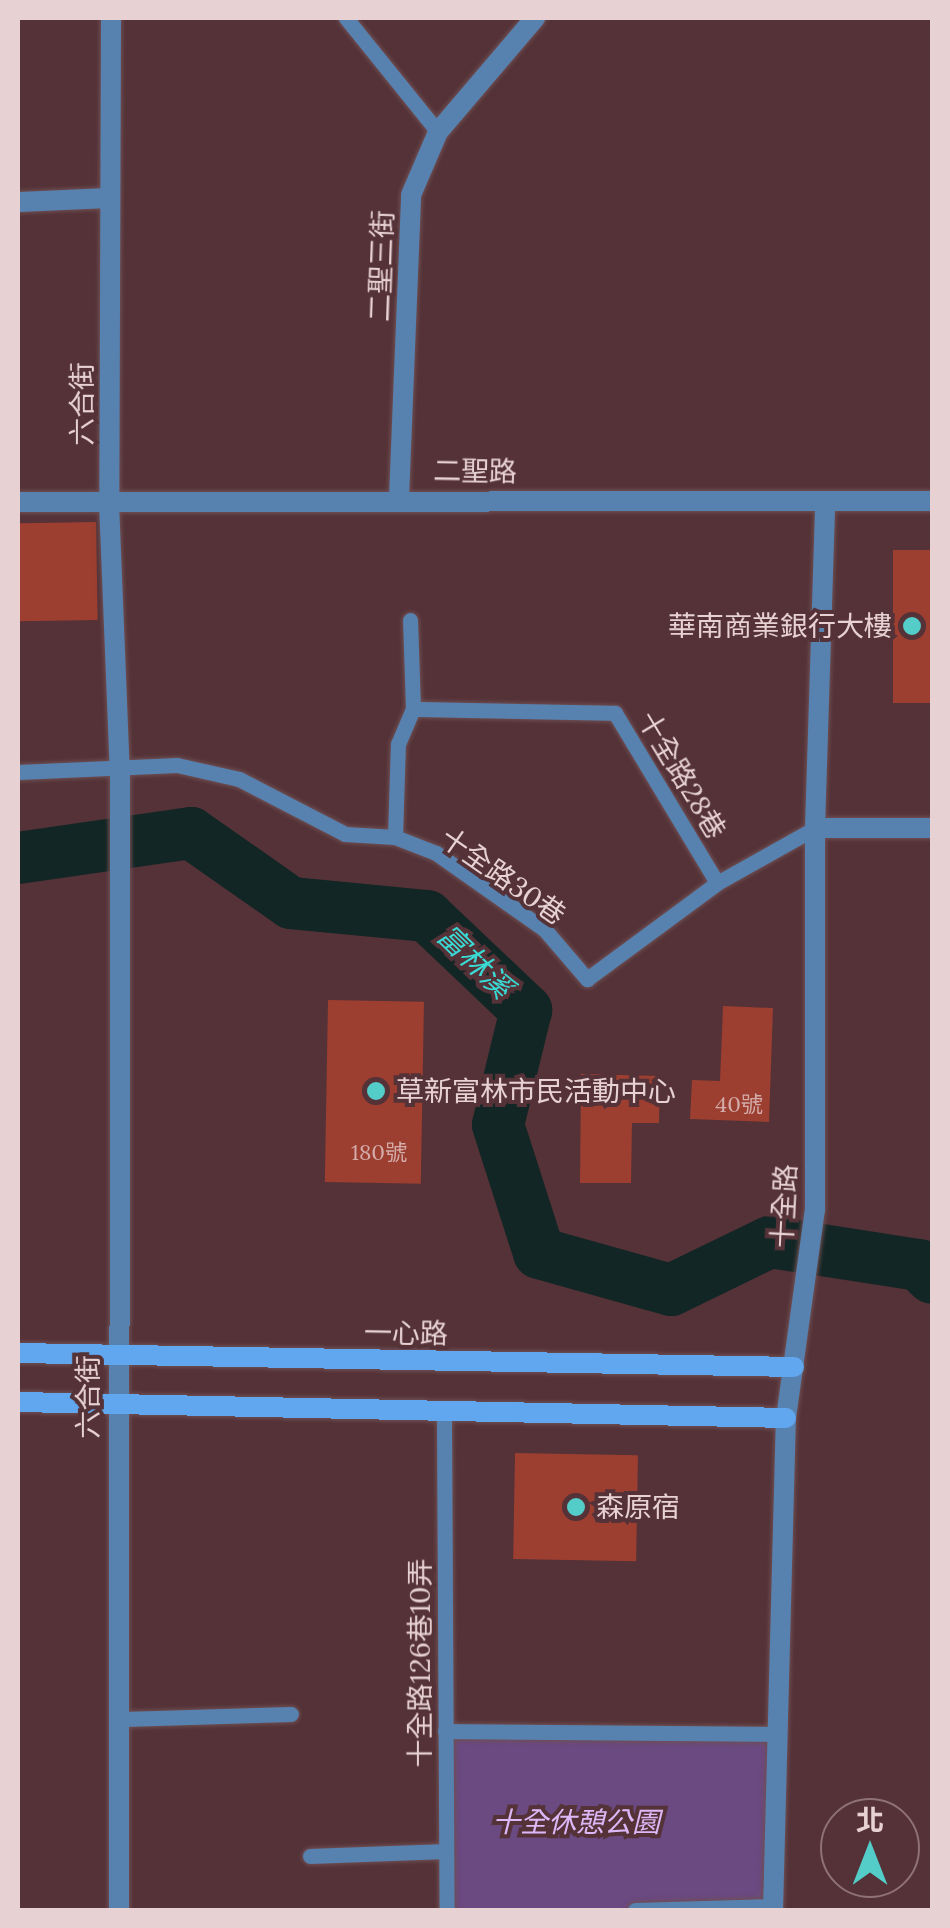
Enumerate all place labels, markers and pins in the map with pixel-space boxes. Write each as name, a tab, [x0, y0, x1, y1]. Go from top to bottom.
place label: 華南商業銀行大樓	[668, 609, 892, 643]
marker: 華南商業銀行大樓	[901, 615, 923, 637]
place label: 草新富林市民活動中心	[396, 1074, 676, 1108]
marker: 草新富林市民活動中心	[365, 1080, 387, 1102]
place label: 森原宿	[596, 1490, 680, 1524]
marker: 森原宿	[565, 1496, 587, 1518]

